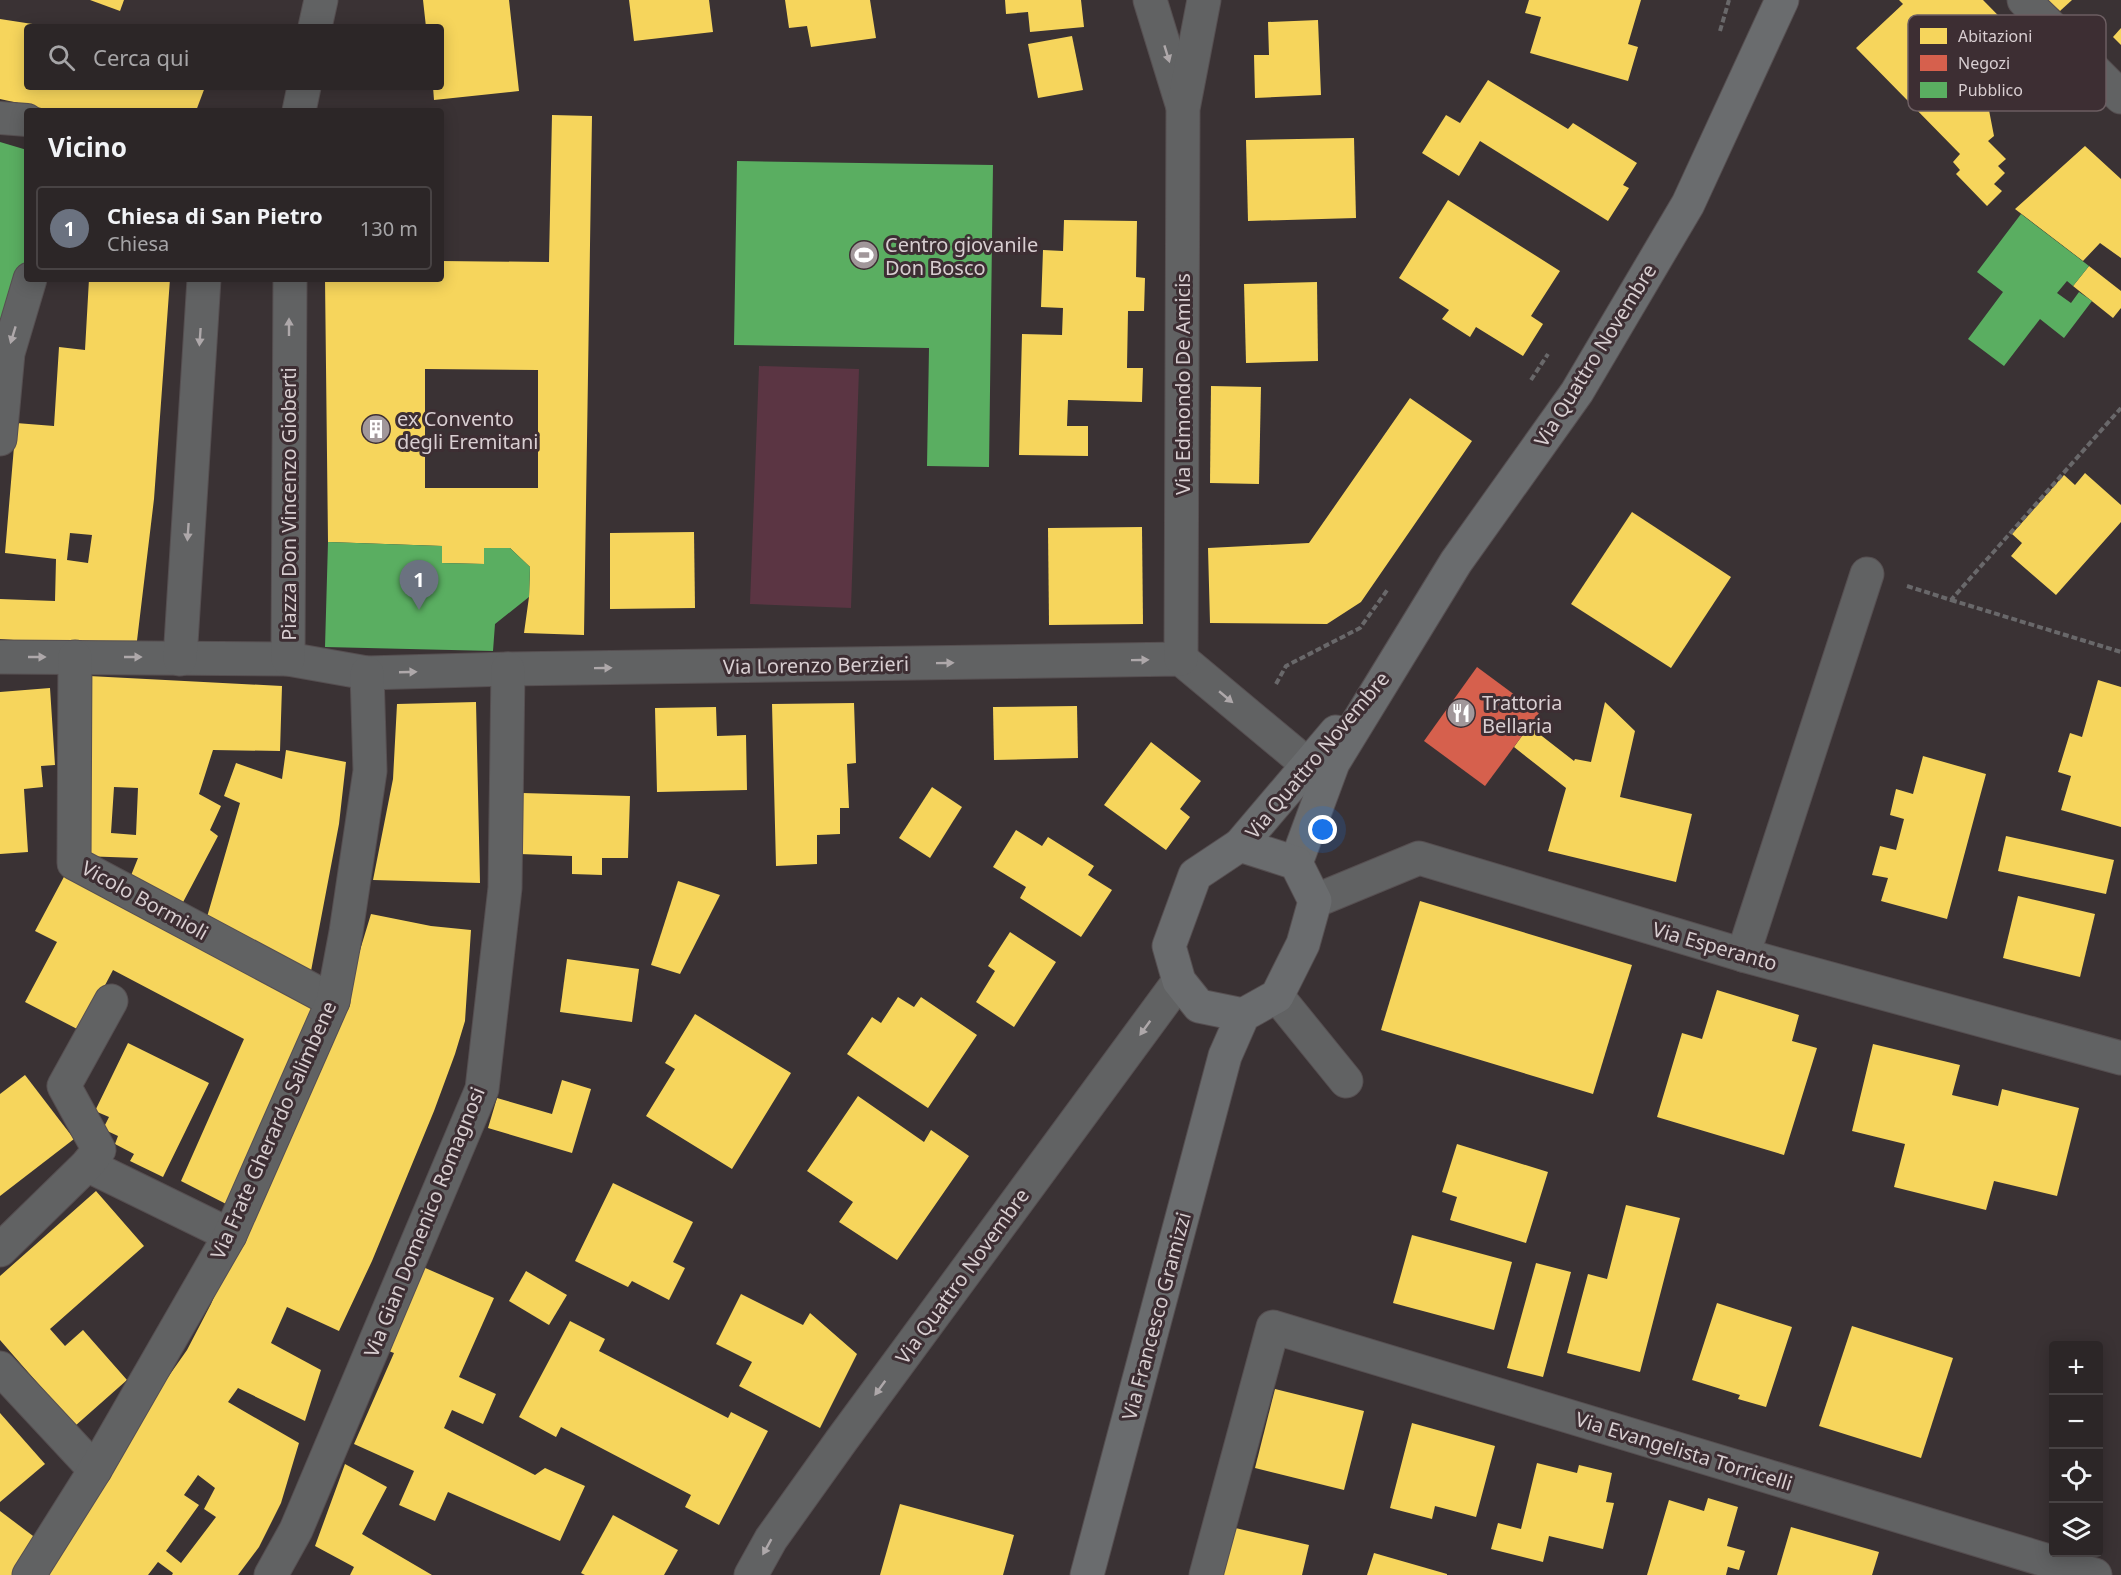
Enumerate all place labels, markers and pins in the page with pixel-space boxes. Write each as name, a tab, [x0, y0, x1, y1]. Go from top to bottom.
place label: Centro giovanile Don Bosco	[885, 231, 1038, 281]
sports icon: Centro giovanile Don Bosco	[848, 239, 880, 271]
place label: ex Convento degli Eremitani	[397, 405, 538, 455]
building icon: ex Convento degli Eremitani	[360, 413, 392, 445]
pin: 1	[400, 560, 438, 610]
place label: Trattoria Bellaria	[1482, 689, 1562, 739]
restaurant icon: Trattoria Bellaria	[1445, 697, 1477, 729]

